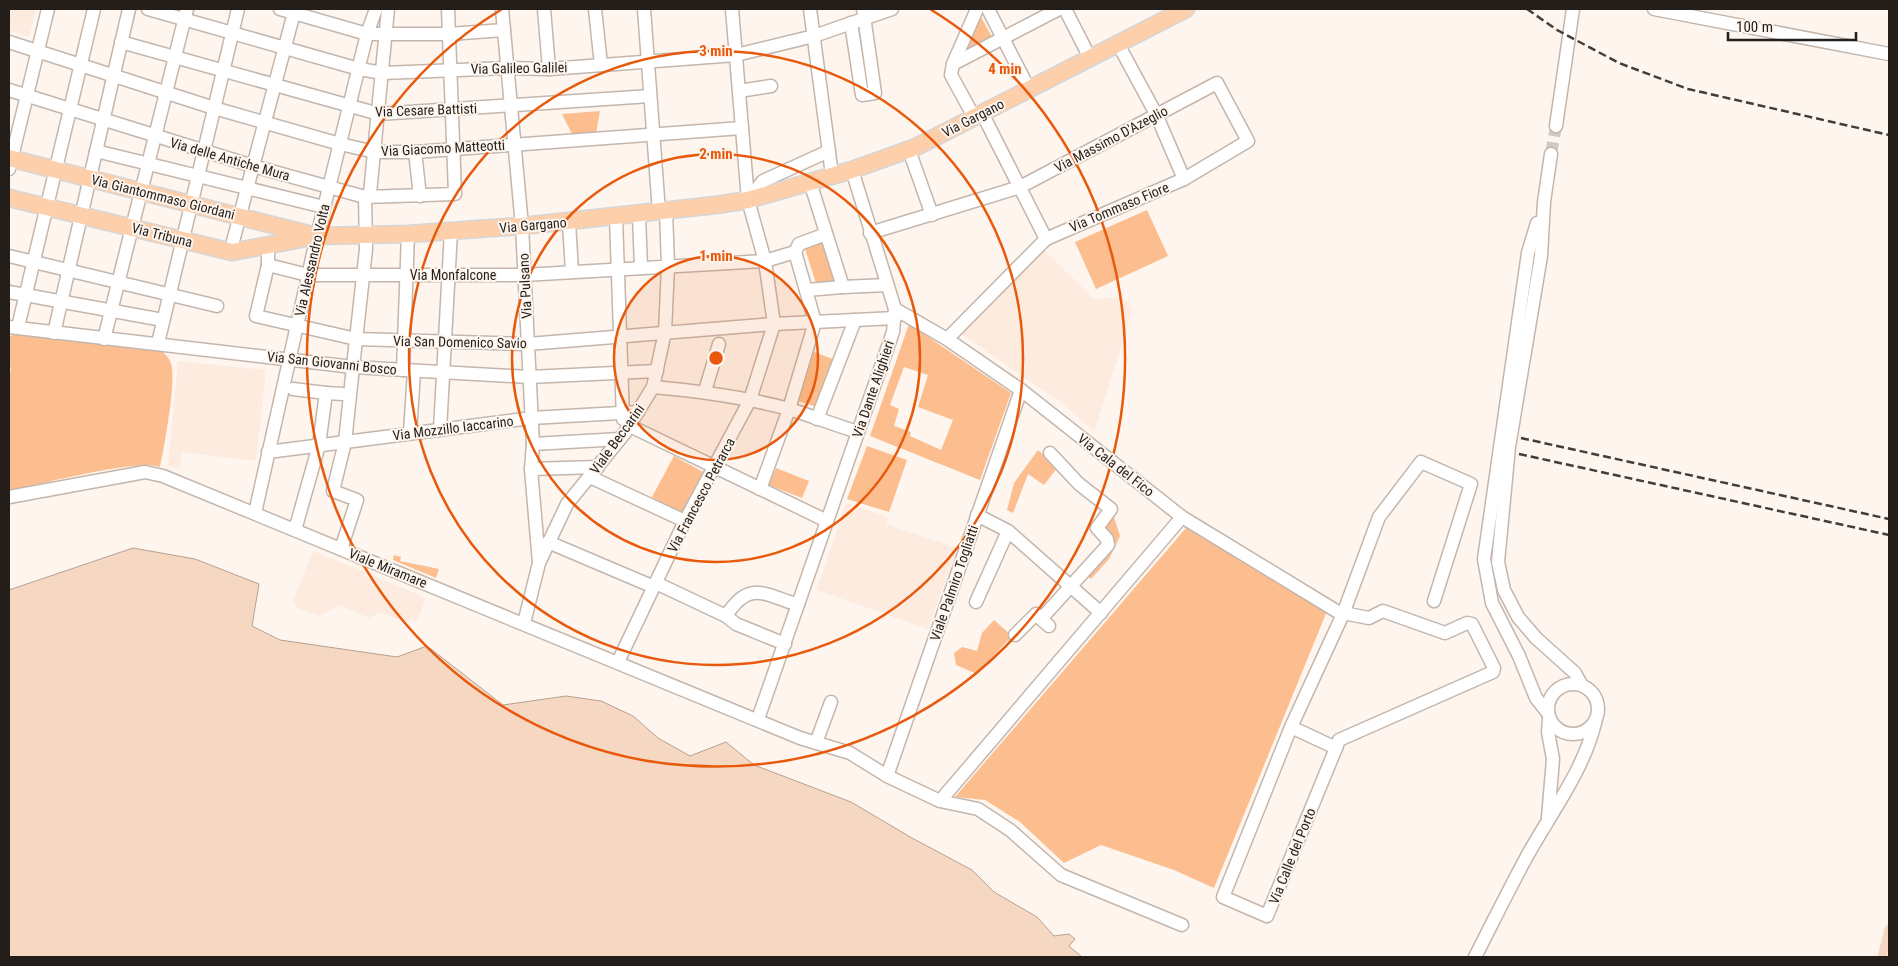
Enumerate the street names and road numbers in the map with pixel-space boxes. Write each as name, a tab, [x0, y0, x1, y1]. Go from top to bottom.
street label: Via Galileo Galilei	[470, 59, 568, 77]
street label: Via Gargano	[939, 96, 1007, 140]
street label: Via Cesare Battisti	[375, 100, 477, 120]
street label: Via Massimo D'Azeglio	[1052, 102, 1170, 176]
street label: Via delle Antiche Mura	[168, 134, 292, 184]
street label: Via Giacomo Matteotti	[381, 137, 505, 159]
street label: Via Giantommaso Giordani	[89, 171, 237, 223]
street label: Via Tommaso Fiore	[1067, 179, 1172, 235]
street label: Via Alessandro Volta	[291, 202, 333, 318]
street label: Via Gargano	[499, 214, 567, 236]
street label: Via Tribuna	[130, 220, 194, 250]
street label: Via Pulsano	[515, 253, 535, 319]
street label: Via Monfalcone	[410, 267, 497, 283]
street label: Via San Domenico Savio	[393, 333, 527, 351]
street label: Via Dante Alighieri	[849, 338, 897, 440]
street label: Via San Giovanni Bosco	[266, 348, 398, 378]
street label: Viale Beccarini	[586, 401, 648, 477]
street label: Via Mozzillo Iaccarino	[392, 413, 514, 443]
street label: Via Cala del Fico	[1075, 430, 1157, 500]
street label: Via Francesco Petrarca	[664, 435, 738, 555]
street label: Viale Palmiro Togliatti	[927, 523, 981, 643]
street label: Viale Miramare	[346, 545, 430, 591]
street label: Via Calle del Porto	[1265, 806, 1319, 906]

